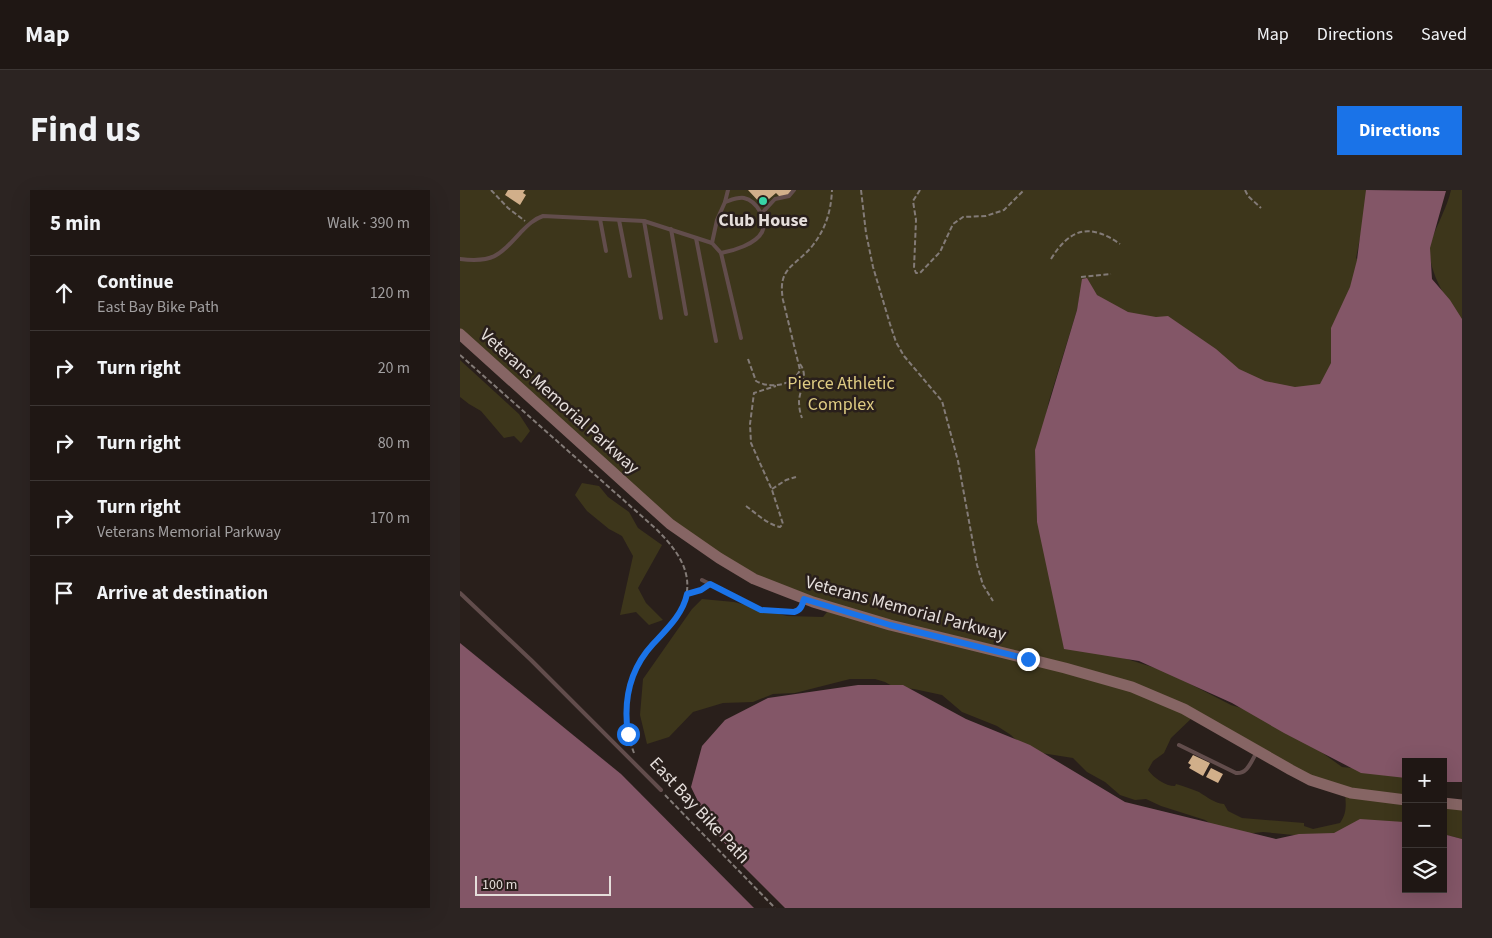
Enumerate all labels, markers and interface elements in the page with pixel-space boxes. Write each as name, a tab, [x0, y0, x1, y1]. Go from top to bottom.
text: Map	[25, 17, 70, 52]
text: Map	[1257, 22, 1289, 47]
text: Directions	[1317, 22, 1393, 47]
text: Saved	[1421, 22, 1467, 47]
text: Find us	[30, 105, 140, 155]
button: Directions	[1337, 106, 1462, 155]
marker: Club House	[757, 195, 769, 207]
text: 5 min	[50, 208, 101, 238]
place label: Club House	[718, 208, 808, 233]
text: Walk · 390 m	[327, 212, 410, 234]
text: Continue	[97, 269, 174, 296]
icon: ahead	[50, 279, 78, 307]
text: 120 m	[370, 282, 410, 304]
text: East Bay Bike Path	[97, 296, 219, 318]
street label: Veterans Memorial Parkway	[474, 323, 645, 480]
icon: right	[50, 354, 78, 382]
text: Turn right	[97, 355, 181, 382]
text: 20 m	[378, 357, 410, 379]
park label: Pierce Athletic Complex	[787, 371, 895, 417]
icon: right	[50, 429, 78, 457]
text: Turn right	[97, 430, 181, 457]
text: 80 m	[378, 432, 410, 454]
text: Turn right	[97, 494, 181, 521]
icon: right	[50, 504, 78, 532]
text: 170 m	[370, 507, 410, 529]
text: Veterans Memorial Parkway	[97, 521, 281, 543]
street label: Veterans Memorial Parkway	[803, 570, 1010, 647]
icon: arrive	[50, 579, 78, 607]
text: Arrive at destination	[97, 580, 268, 607]
route end	[1017, 648, 1040, 671]
route start	[617, 723, 640, 746]
street label: East Bay Bike Path	[644, 752, 756, 869]
map controls	[1402, 758, 1447, 893]
button: +	[1402, 758, 1447, 803]
button: −	[1402, 803, 1447, 848]
button: layers	[1402, 848, 1447, 893]
scale bar	[475, 873, 611, 896]
text: 100 m	[482, 875, 517, 895]

